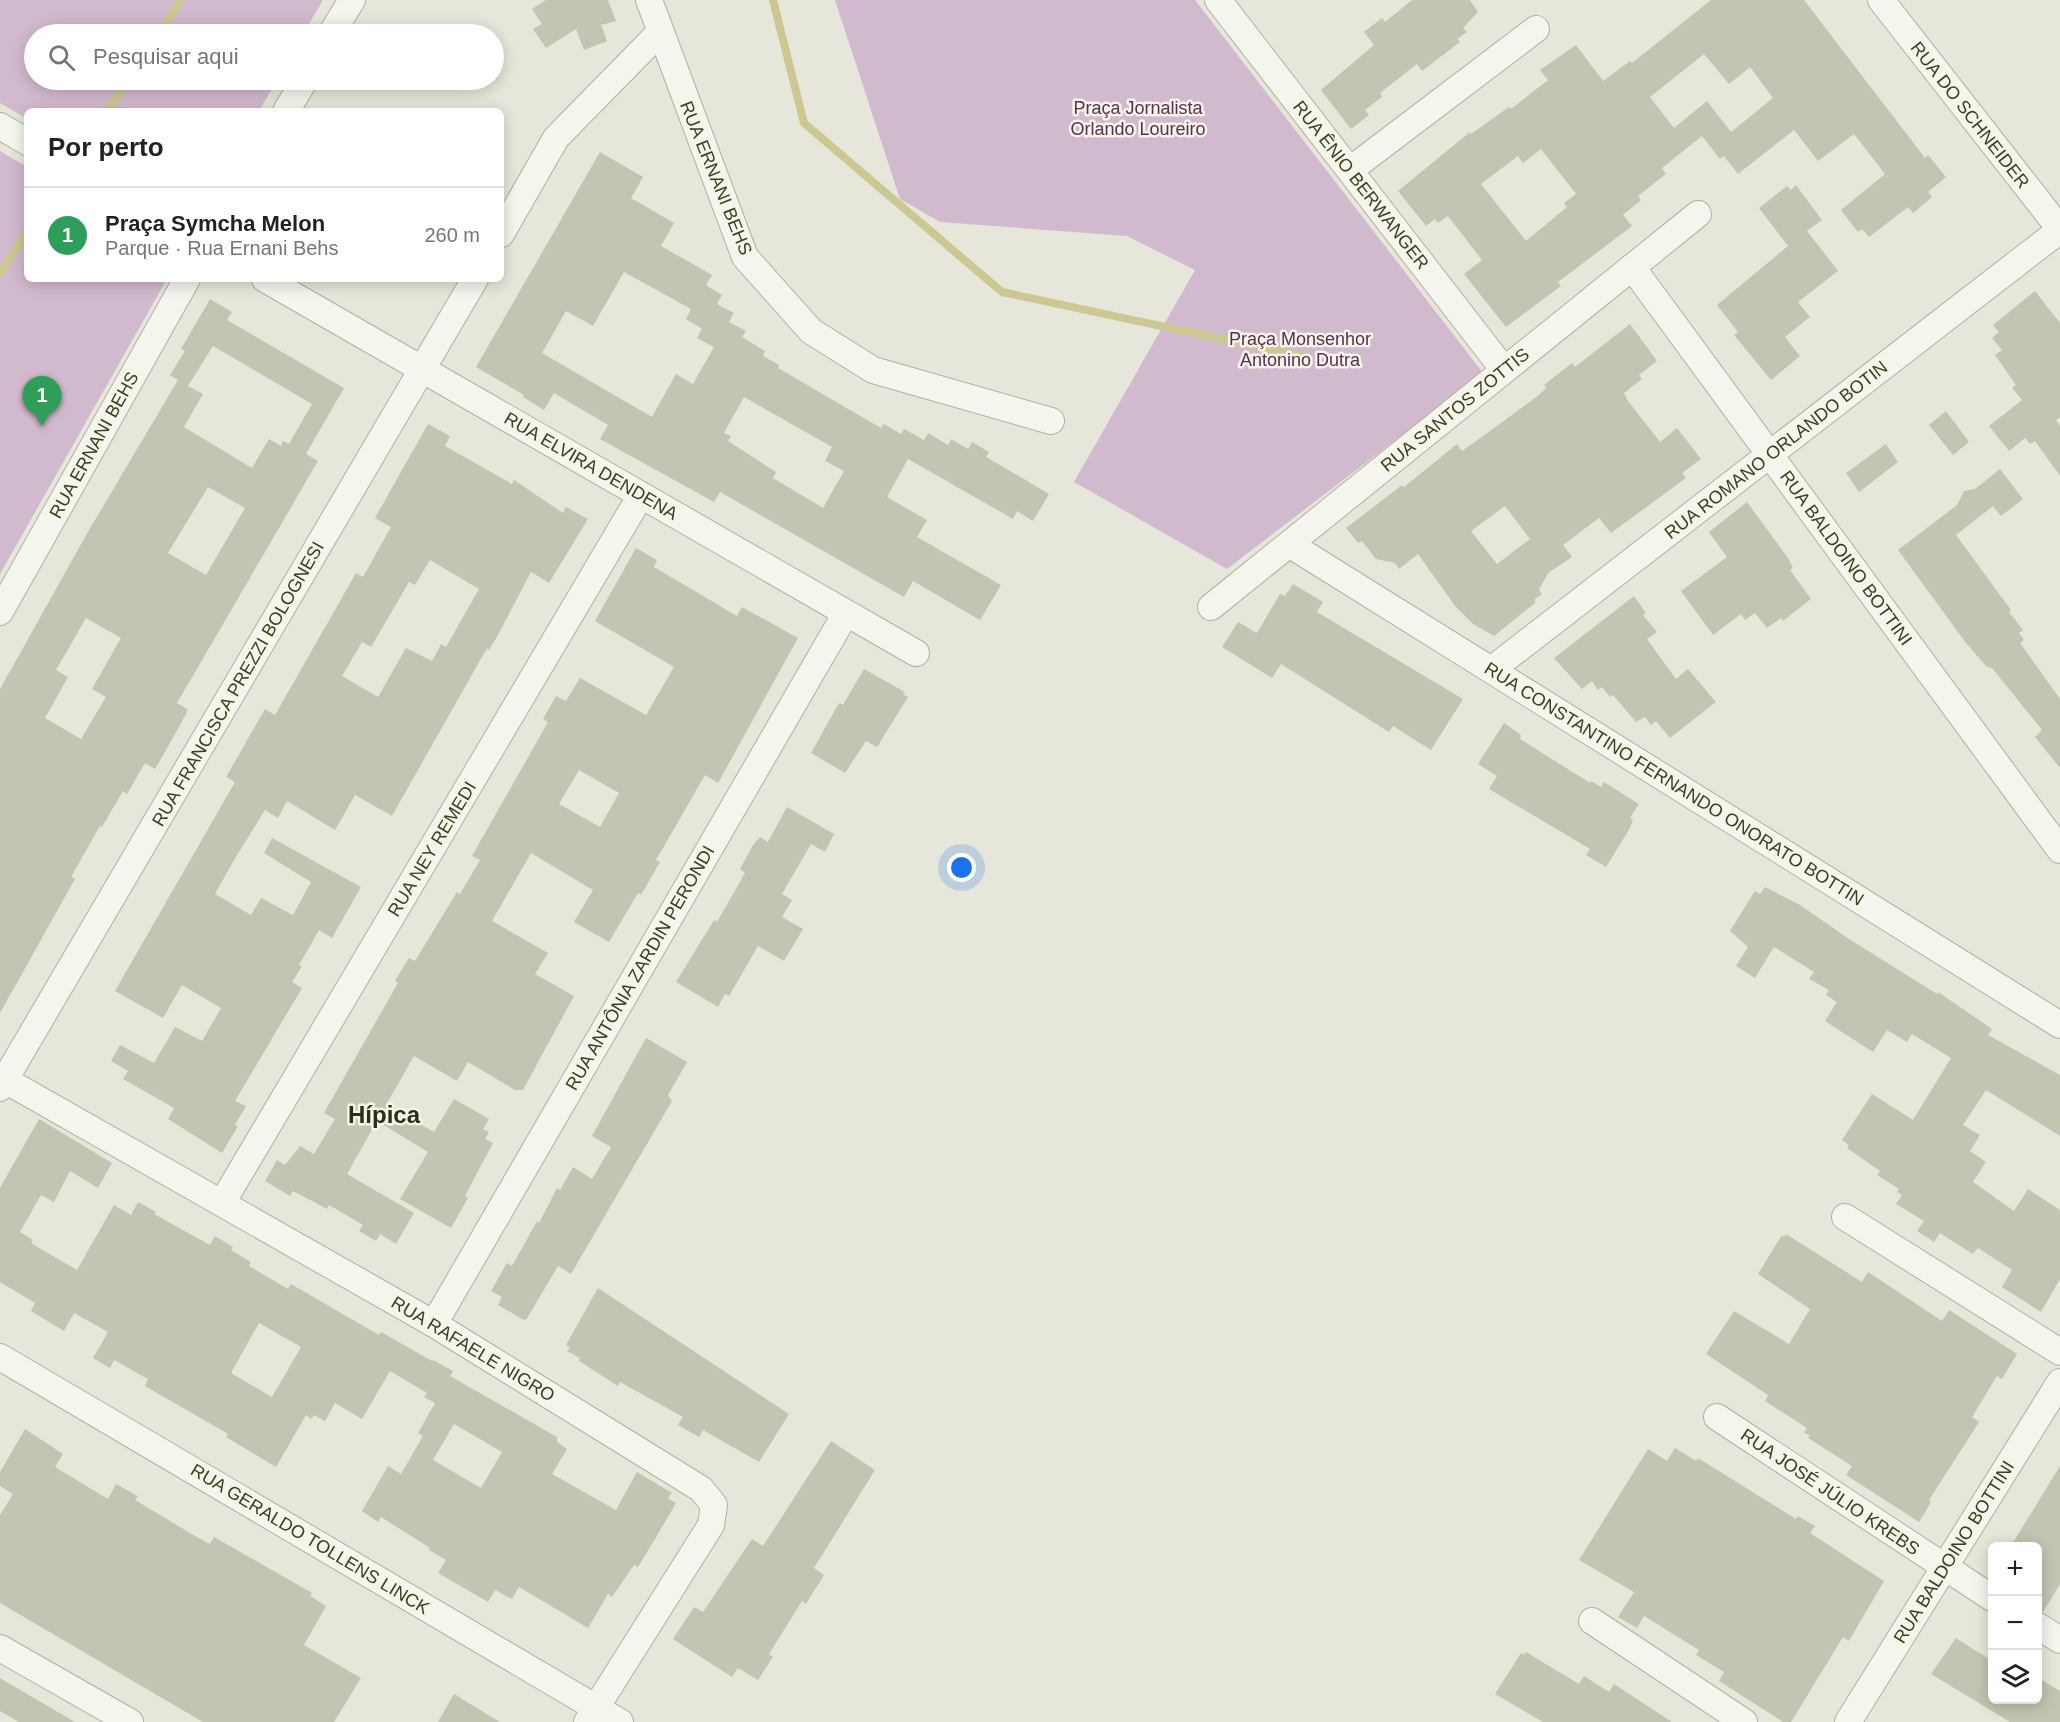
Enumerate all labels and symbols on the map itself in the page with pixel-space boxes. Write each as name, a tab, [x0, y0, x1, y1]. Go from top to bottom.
street label: RUA DO SCHNEIDER	[1907, 38, 2033, 192]
street label: RUA ÊNIO BERWANGER	[1289, 97, 1433, 273]
street label: RUA ERNANI BEHS	[676, 98, 756, 258]
park label: Praça Jornalista Orlando Loureiro	[1070, 98, 1206, 139]
park label: Praça Monsenhor Antonino Dutra	[1229, 329, 1371, 370]
street label: RUA SANTOS ZOTTIS	[1377, 344, 1533, 476]
street label: RUA ROMANO ORLANDO BOTIN	[1661, 357, 1891, 543]
street label: RUA ERNANI BEHS	[45, 368, 143, 522]
pin: 1	[22, 376, 62, 426]
street label: RUA ELVIRA DENDENA	[501, 408, 681, 524]
street label: RUA BALDOINO BOTTINI	[1776, 467, 1916, 649]
street label: RUA FRANCISCA PREZZI BOLOGNESI	[148, 538, 328, 830]
street label: RUA CONSTANTINO FERNANDO ONORATO BOTTIN	[1481, 658, 1867, 910]
street label: RUA NEY REMEDI	[384, 778, 480, 920]
street label: RUA ANTÔNIA ZARDIN PERONDI	[561, 842, 718, 1094]
your location	[947, 853, 976, 882]
district label: Hípica	[348, 1101, 421, 1128]
street label: RUA RAFAELE NIGRO	[388, 1292, 558, 1406]
street label: RUA JOSÉ JÚLIO KREBS	[1737, 1424, 1924, 1559]
street label: RUA BALDOINO BOTTINI	[1890, 1457, 2018, 1647]
street label: RUA GERALDO TOLLENS LINCK	[187, 1460, 433, 1618]

